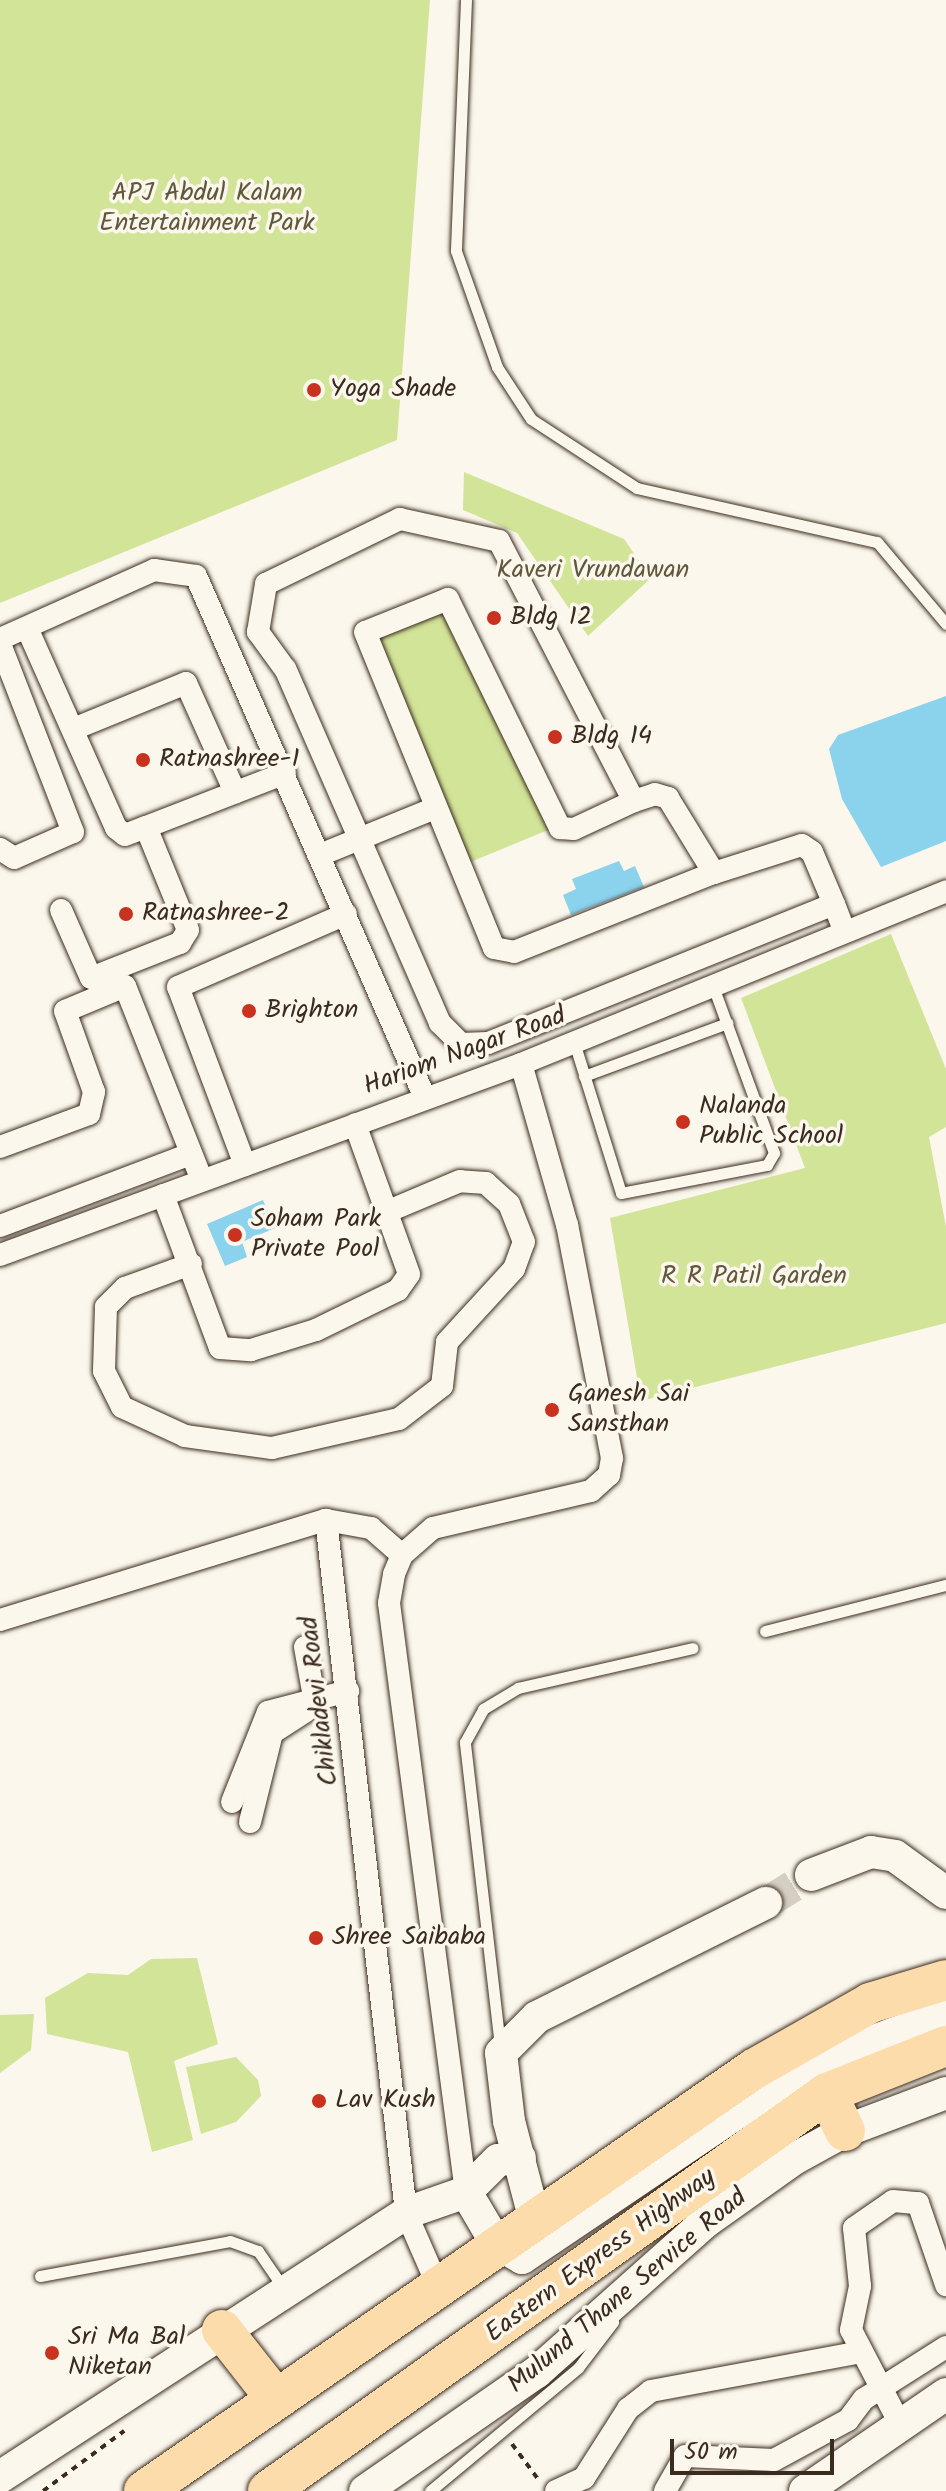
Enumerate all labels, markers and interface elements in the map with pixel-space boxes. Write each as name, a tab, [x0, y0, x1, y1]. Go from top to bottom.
park label: APJ Abdul Kalam Entertainment Park	[99, 178, 315, 240]
place label: Yoga Shade	[330, 374, 456, 406]
marker: Yoga Shade	[305, 381, 323, 399]
park label: Kaveri Vrundawan	[497, 555, 689, 587]
place label: Bldg 12	[510, 602, 592, 634]
marker: Bldg 12	[485, 609, 503, 627]
place label: Bldg 14	[571, 721, 652, 753]
marker: Bldg 14	[546, 728, 564, 746]
place label: Ratnashree-1	[159, 744, 300, 776]
marker: Ratnashree-1	[134, 751, 152, 769]
place label: Ratnashree-2	[142, 898, 290, 930]
marker: Ratnashree-2	[117, 905, 135, 923]
place label: Brighton	[265, 995, 358, 1027]
street label: Hariom Nagar Road	[360, 1001, 570, 1103]
marker: Brighton	[240, 1002, 258, 1020]
place label: Nalanda Public School	[699, 1091, 843, 1152]
marker: Nalanda Public School	[674, 1113, 692, 1131]
place label: Soham Park Private Pool	[251, 1204, 381, 1266]
marker: Soham Park Private Pool	[226, 1226, 244, 1244]
park label: R R Patil Garden	[661, 1261, 847, 1293]
place label: Ganesh Sai Sansthan	[568, 1379, 689, 1440]
marker: Ganesh Sai Sansthan	[543, 1401, 561, 1419]
street label: Chikladevi Road	[294, 1614, 346, 1788]
place label: Shree Saibaba	[332, 1922, 486, 1954]
marker: Shree Saibaba	[307, 1929, 325, 1947]
place label: Lav Kush	[335, 2085, 436, 2117]
marker: Lav Kush	[310, 2092, 328, 2110]
street label: Eastern Express Highway	[480, 2162, 722, 2350]
street label: Mulund Thane Service Road	[502, 2183, 754, 2401]
place label: Sri Ma Bal Niketan	[68, 2322, 185, 2384]
marker: Sri Ma Bal Niketan	[43, 2344, 61, 2362]
scale bar	[674, 2423, 838, 2473]
text: 50 m	[684, 2433, 738, 2472]

